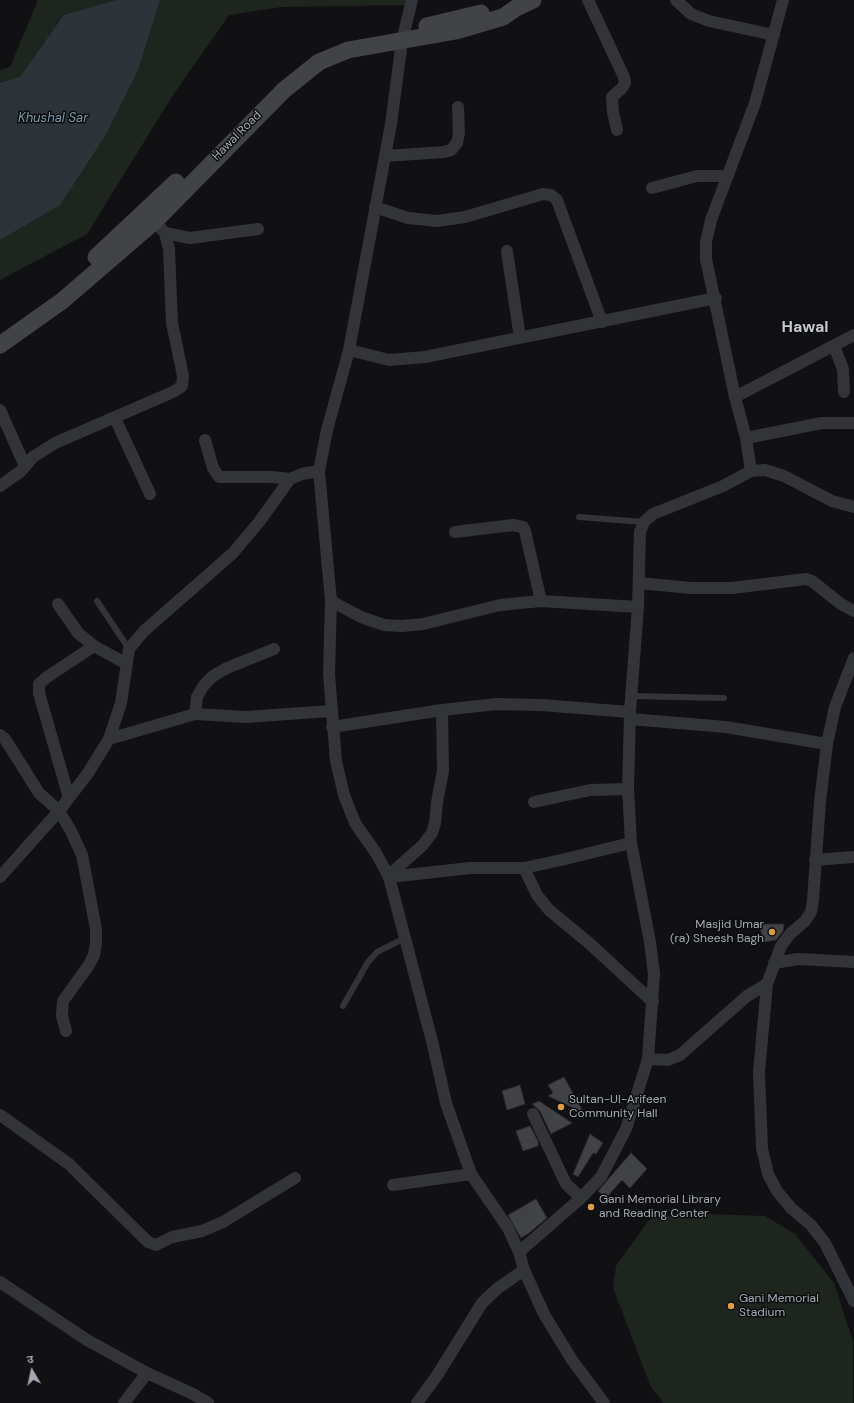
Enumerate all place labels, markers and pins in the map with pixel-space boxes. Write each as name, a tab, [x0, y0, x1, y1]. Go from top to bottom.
place label: Masjid Umar (ra) Sheesh Bagh	[670, 918, 764, 946]
marker: Masjid Umar (ra) Sheesh Bagh	[767, 927, 777, 937]
place label: Sultan-Ul-Arifeen Community Hall	[569, 1093, 666, 1121]
marker: Sultan-Ul-Arifeen Community Hall	[556, 1102, 566, 1112]
place label: Gani Memorial Library and Reading Center	[599, 1193, 721, 1221]
marker: Gani Memorial Library and Reading Center	[586, 1202, 596, 1212]
place label: Gani Memorial Stadium	[739, 1292, 819, 1320]
marker: Gani Memorial Stadium	[726, 1301, 736, 1311]

